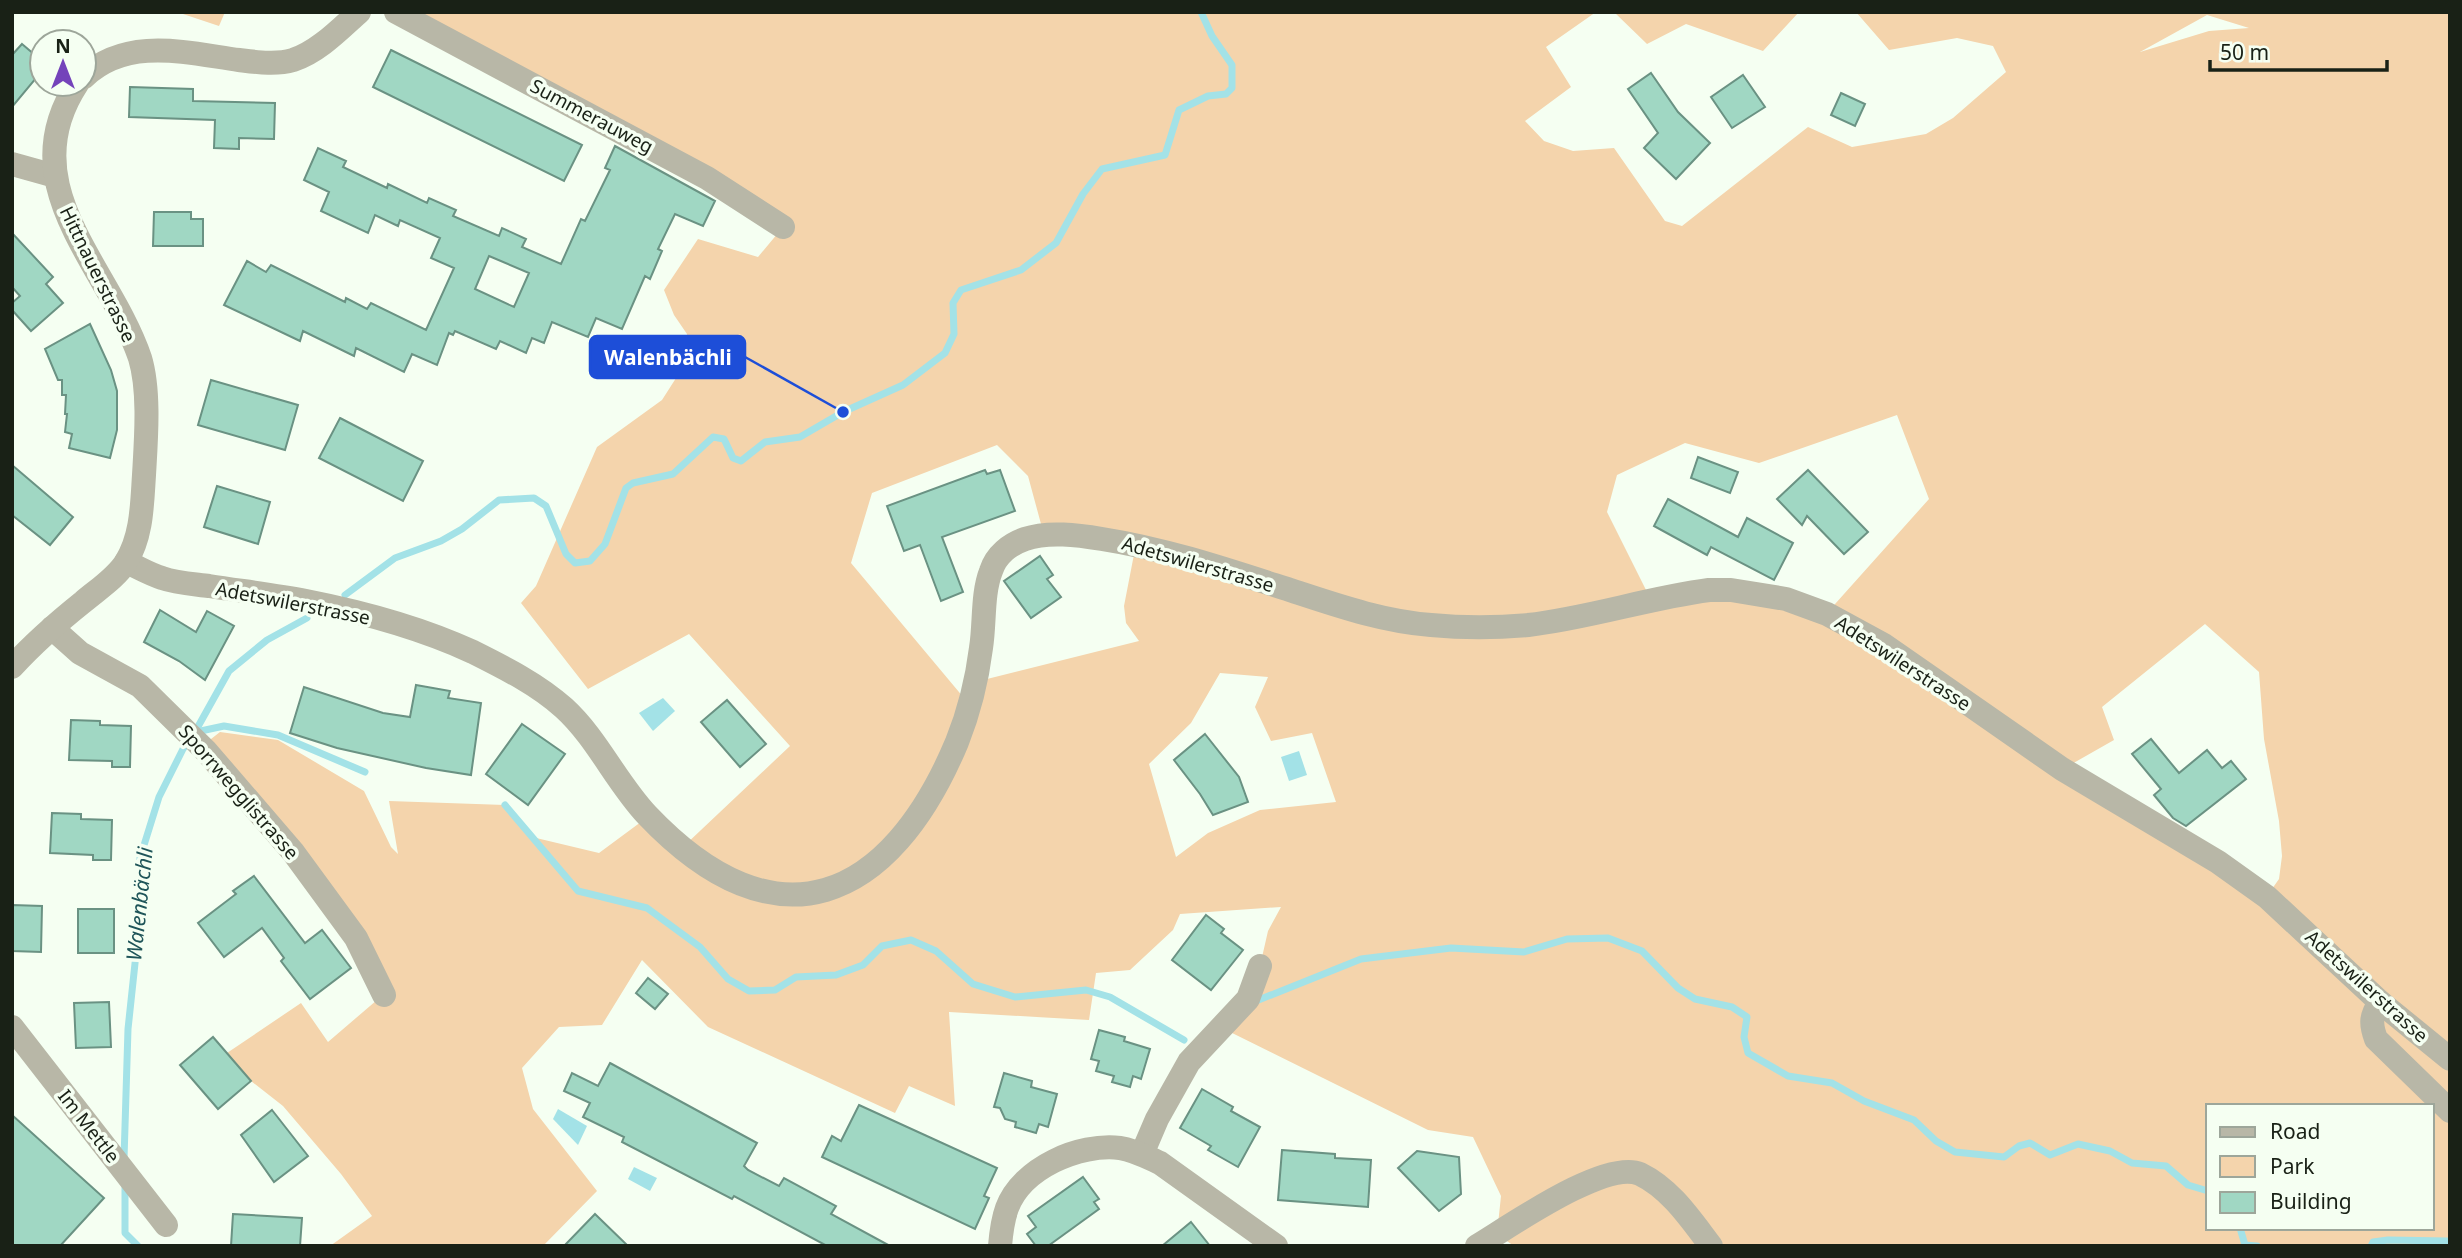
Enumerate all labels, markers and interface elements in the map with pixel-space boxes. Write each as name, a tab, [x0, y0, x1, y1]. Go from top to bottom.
north arrow	[28, 28, 98, 98]
scale bar	[2210, 28, 2387, 72]
text: N	[55, 33, 71, 59]
text: 50 m	[2220, 38, 2269, 66]
street label: Summerauweg	[526, 73, 658, 159]
street label: Hittnauerstrasse	[54, 202, 142, 346]
callout: Walenbächli	[590, 336, 745, 378]
text: Walenbächli	[604, 343, 732, 371]
street label: Adetswilerstrasse	[1119, 530, 1277, 598]
street label: Adetswilerstrasse	[214, 575, 372, 631]
street label: Adetswilerstrasse	[1830, 609, 1976, 717]
street label: Sporrwegglistrasse	[173, 719, 305, 865]
water label: Walenbächli	[119, 845, 159, 962]
street label: Adetswilerstrasse	[2300, 924, 2434, 1048]
street label: Im Mettle	[52, 1084, 126, 1168]
legend	[2206, 1104, 2434, 1230]
text: Road	[2270, 1117, 2320, 1145]
text: Park	[2270, 1152, 2315, 1180]
text: Building	[2270, 1187, 2352, 1215]

